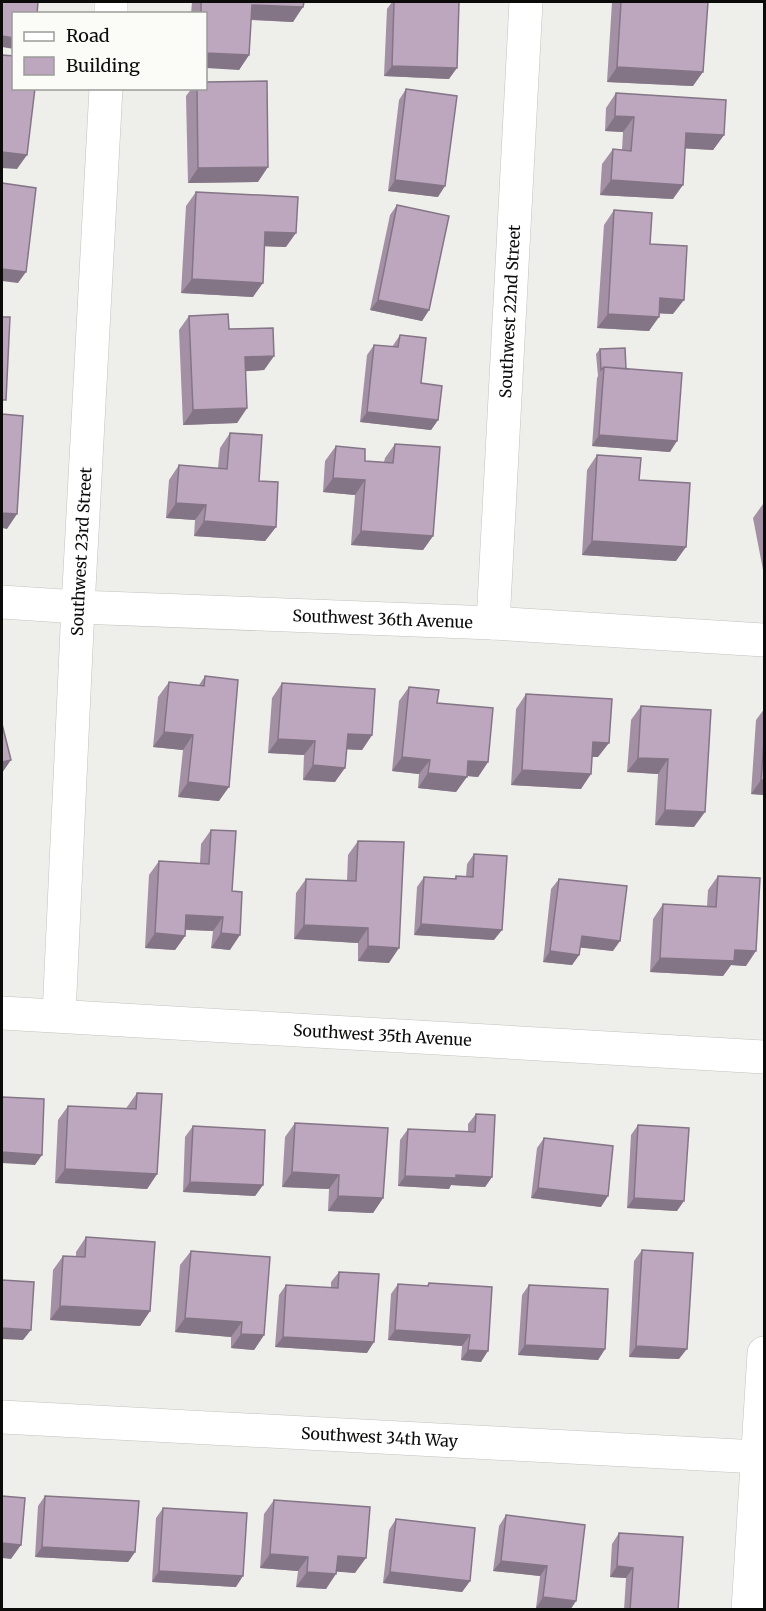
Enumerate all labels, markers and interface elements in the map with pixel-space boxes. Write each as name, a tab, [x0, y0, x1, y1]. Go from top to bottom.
legend	[12, 12, 207, 90]
text: Road	[66, 24, 110, 47]
text: Building	[66, 54, 140, 77]
street label: Southwest 22nd Street	[495, 223, 524, 399]
street label: Southwest 23rd Street	[67, 466, 96, 636]
street label: Southwest 36th Avenue	[292, 605, 473, 632]
street label: Southwest 35th Avenue	[292, 1020, 472, 1050]
street label: Southwest 34th Way	[300, 1423, 459, 1451]

